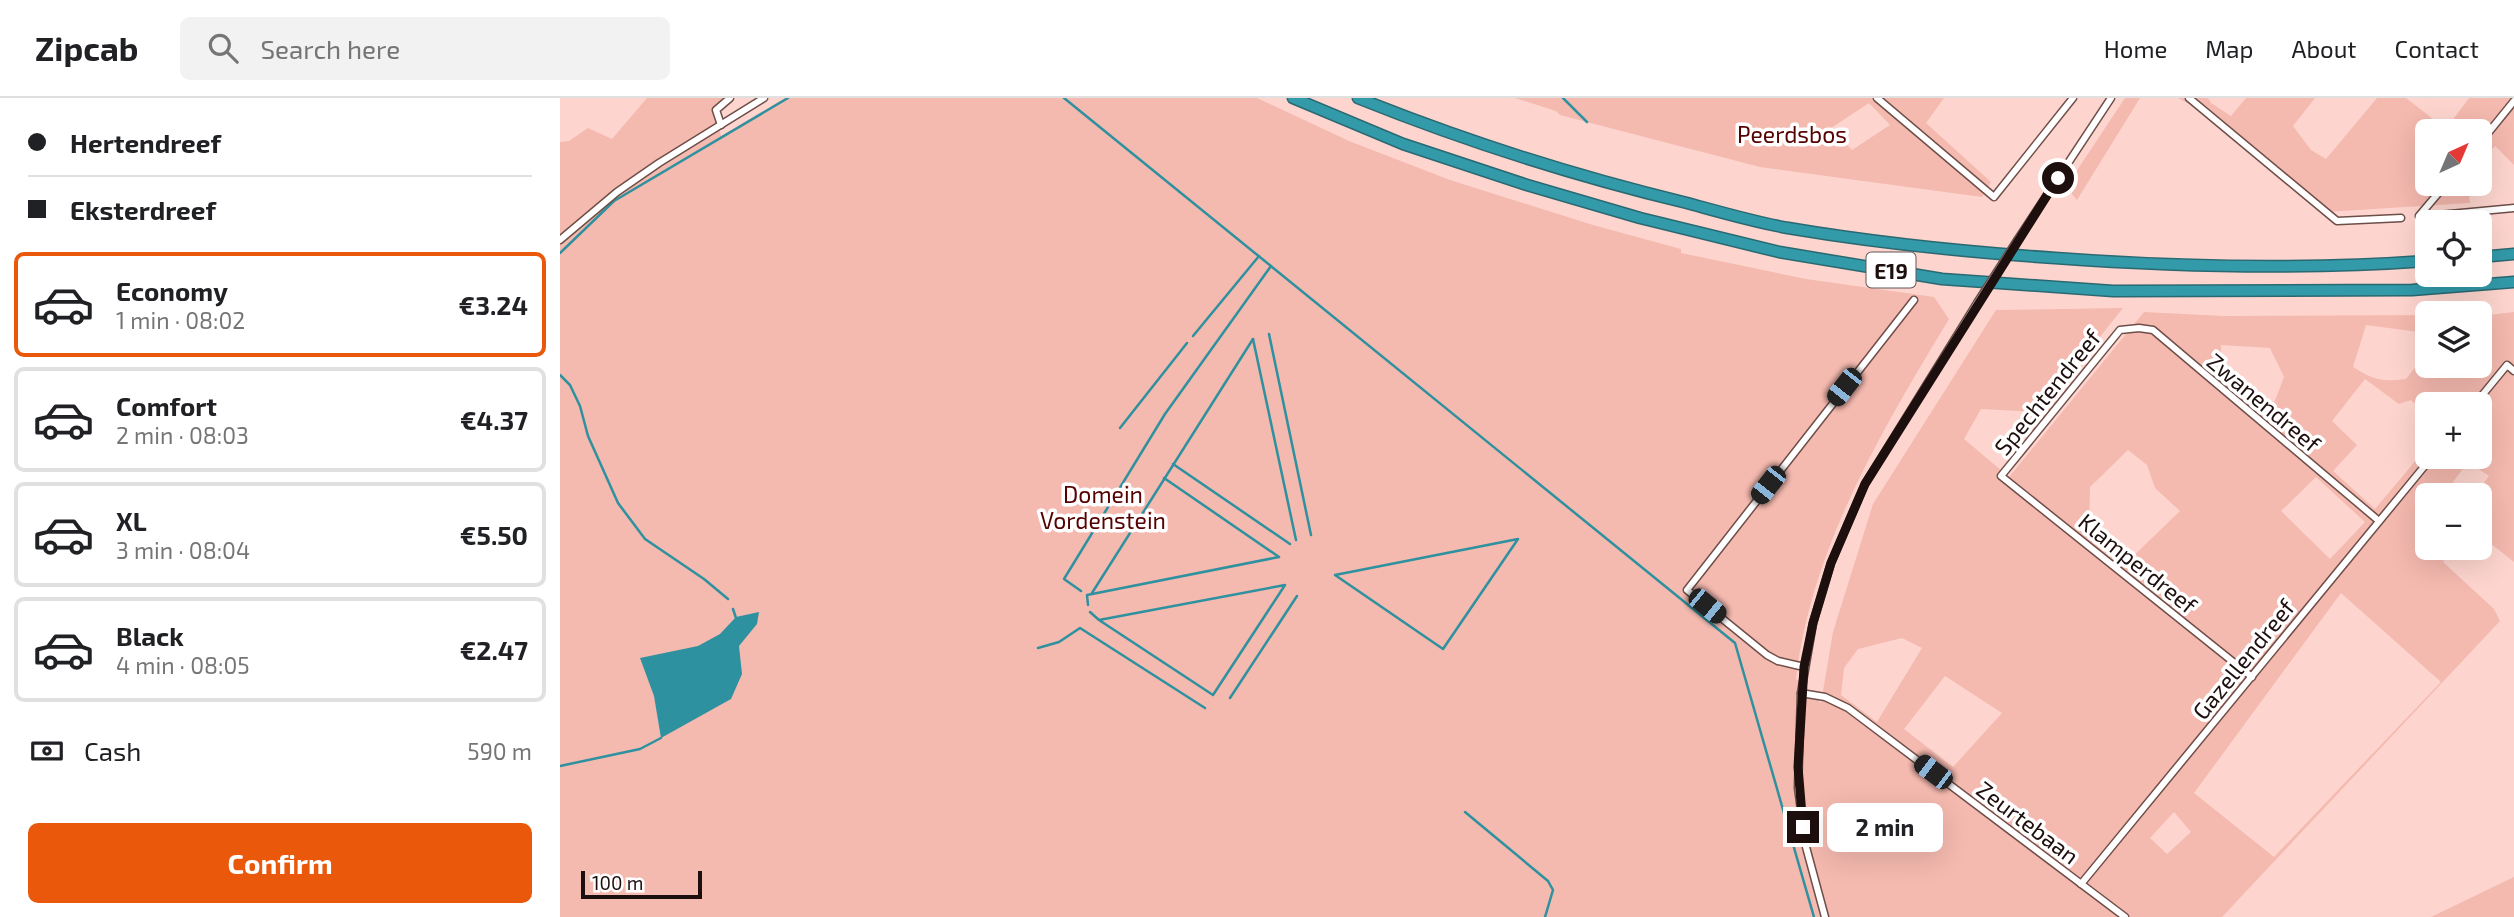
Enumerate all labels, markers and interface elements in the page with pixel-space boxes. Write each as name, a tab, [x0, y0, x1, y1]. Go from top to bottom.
search box	[180, 17, 670, 80]
text: Zipcab	[35, 28, 138, 68]
icon: search	[204, 29, 242, 67]
text: Search here	[260, 33, 400, 64]
text: Home	[2104, 34, 2167, 63]
text: Map	[2205, 34, 2253, 63]
text: About	[2291, 34, 2357, 63]
text: Contact	[2395, 34, 2479, 63]
north arrow	[2415, 119, 2492, 196]
map controls	[2415, 119, 2492, 560]
park label: Peerdsbos	[1737, 120, 1847, 148]
text: Hertendreef	[70, 127, 221, 158]
route start	[2042, 162, 2074, 194]
text: Eksterdreef	[70, 194, 216, 225]
button: locate	[2415, 210, 2492, 287]
road number: E19	[1866, 252, 1916, 288]
icon: car	[32, 273, 95, 336]
text: Economy	[116, 275, 228, 306]
text: €3.24	[459, 289, 528, 320]
button: layers	[2415, 301, 2492, 378]
text: 1 min · 08:02	[116, 306, 245, 334]
street label: Spechtendreef	[1988, 323, 2107, 460]
street label: Zwanendreef	[2202, 347, 2327, 458]
car	[1823, 364, 1866, 410]
icon: car	[32, 388, 95, 451]
text: Comfort	[116, 390, 217, 421]
button: +	[2415, 392, 2492, 469]
text: €4.37	[460, 404, 528, 435]
text: 2 min · 08:03	[116, 421, 249, 449]
car	[1747, 462, 1790, 508]
park label: Domein Vordenstein	[1040, 480, 1166, 534]
button: −	[2415, 483, 2492, 560]
icon: car	[32, 503, 95, 566]
text: XL	[116, 505, 147, 536]
street label: Klamperdreef	[2073, 507, 2204, 620]
text: €5.50	[460, 519, 528, 550]
text: 3 min · 08:04	[116, 536, 250, 564]
car	[1685, 585, 1730, 627]
street label: Gazellendreef	[2186, 592, 2301, 725]
icon: car	[32, 618, 95, 681]
text: Black	[116, 620, 184, 651]
text: €2.47	[460, 634, 528, 665]
text: 4 min · 08:05	[116, 651, 250, 679]
icon: cash	[28, 732, 66, 770]
text: Cash	[84, 735, 141, 766]
text: 590 m	[467, 737, 532, 765]
car	[1910, 751, 1957, 793]
street label: Zeurtebaan	[1971, 775, 2085, 869]
callout: 2 min	[1828, 802, 1943, 852]
route end	[1787, 811, 1819, 843]
text: 2 min	[1856, 813, 1914, 841]
button: Confirm	[28, 823, 532, 903]
scale bar	[581, 868, 702, 900]
text: 100 m	[592, 871, 643, 894]

